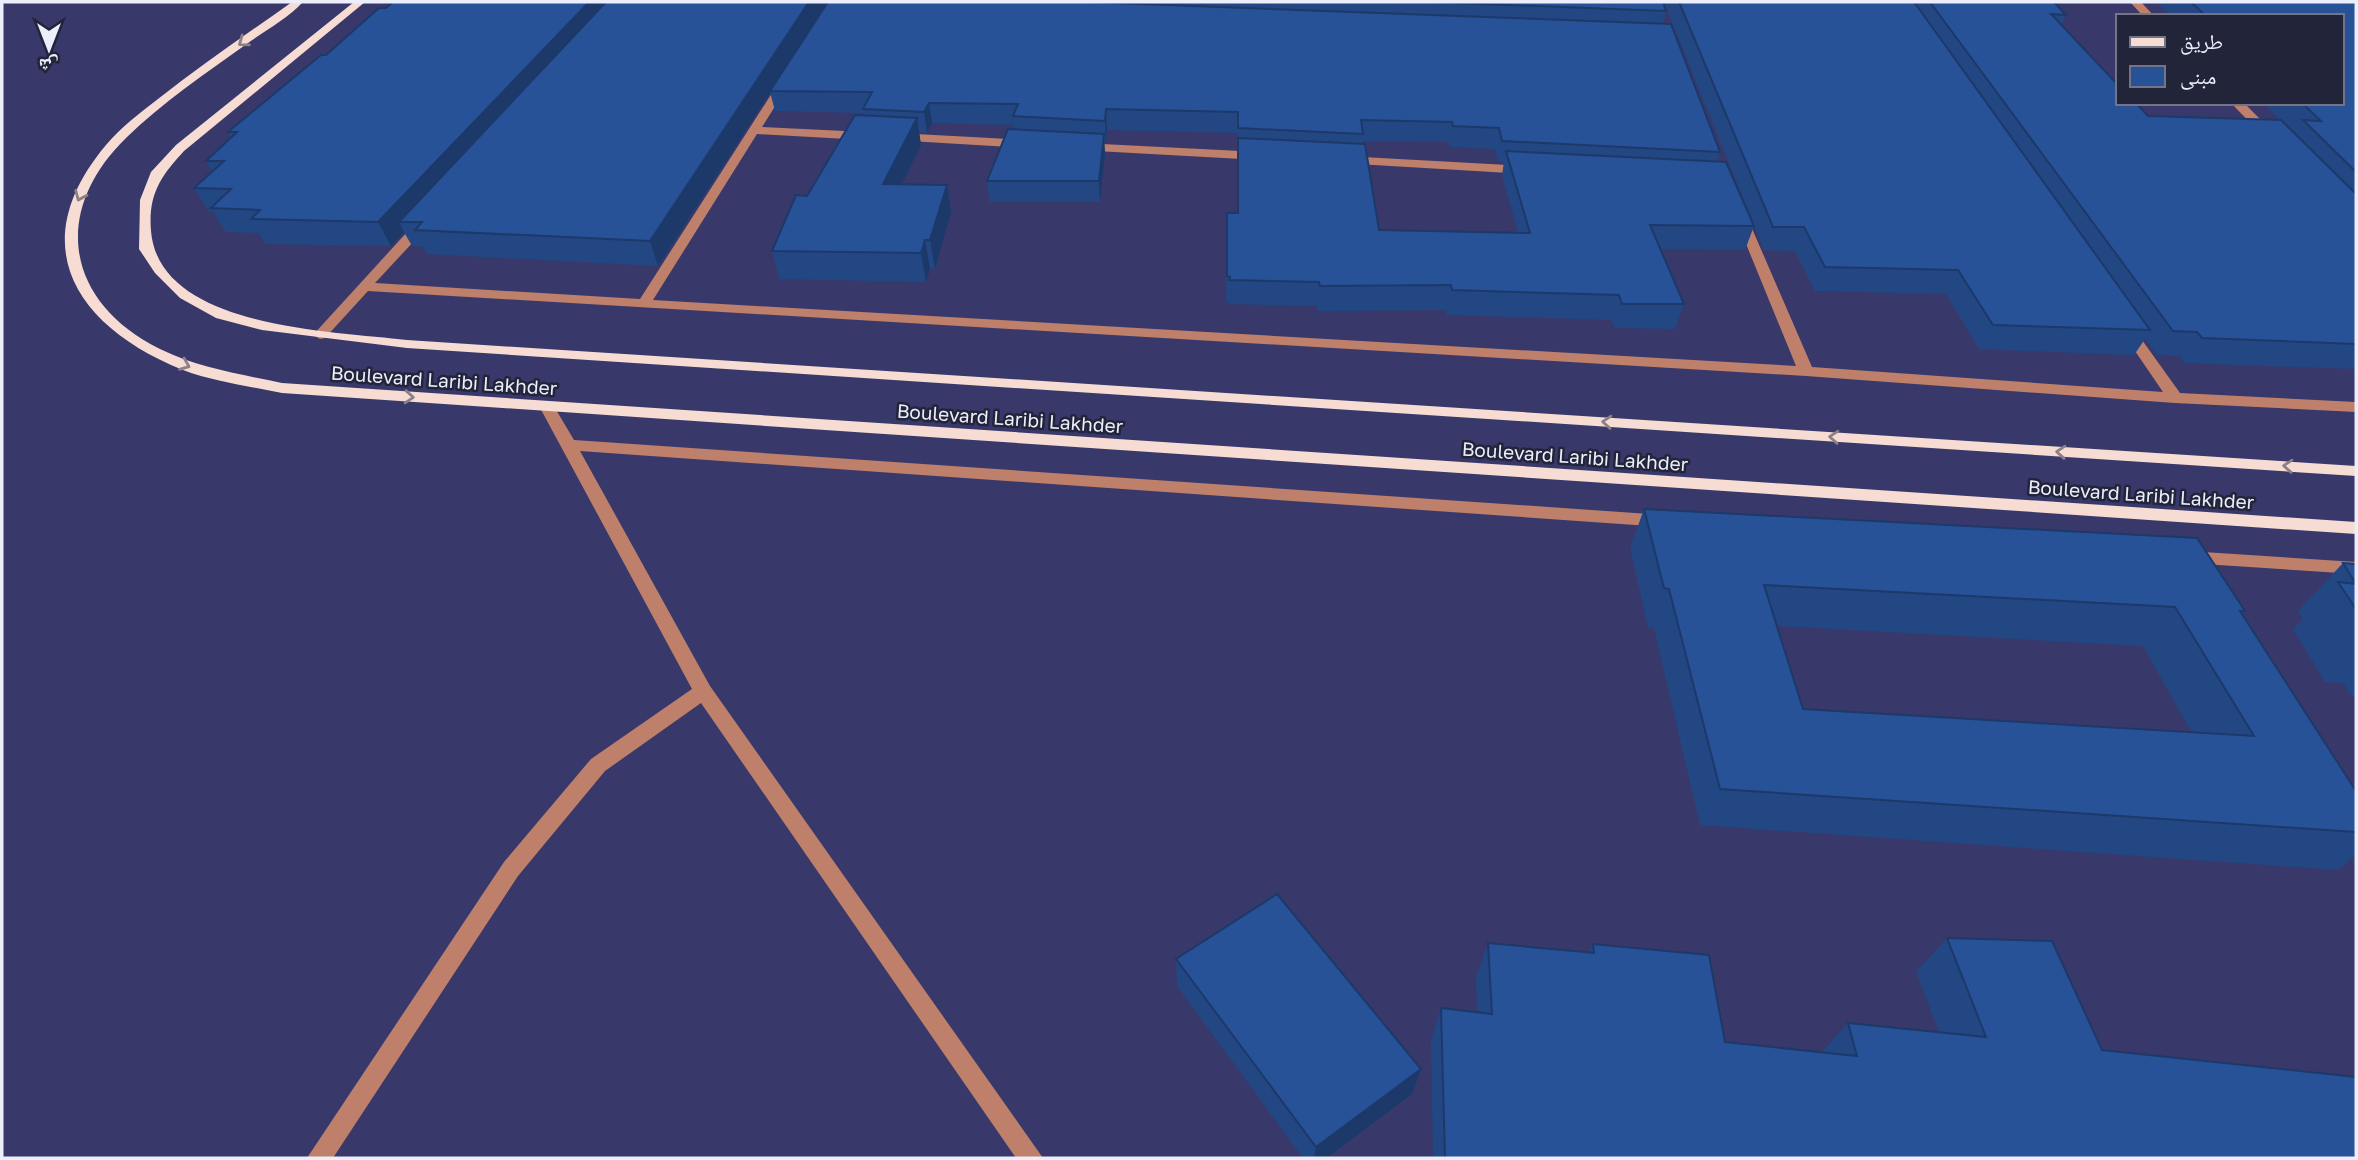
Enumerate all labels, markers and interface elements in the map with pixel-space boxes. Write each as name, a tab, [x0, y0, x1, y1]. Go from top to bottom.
north arrow	[14, 14, 84, 84]
legend	[2116, 14, 2344, 105]
text: طريق	[2180, 28, 2223, 55]
one-way arrow	[238, 34, 250, 46]
text: ش	[39, 54, 59, 78]
text: مبنى	[2180, 63, 2216, 90]
one-way arrow	[74, 189, 88, 202]
one-way arrow	[179, 356, 191, 370]
street label: Boulevard Laribi Lakhder	[330, 361, 558, 399]
one-way arrow	[404, 389, 415, 404]
street label: Boulevard Laribi Lakhder	[896, 399, 1124, 437]
one-way arrow	[1601, 415, 1612, 430]
one-way arrow	[1828, 430, 1839, 445]
street label: Boulevard Laribi Lakhder	[1461, 437, 1689, 475]
one-way arrow	[2055, 444, 2066, 459]
one-way arrow	[2282, 459, 2293, 474]
street label: Boulevard Laribi Lakhder	[2027, 475, 2255, 513]

